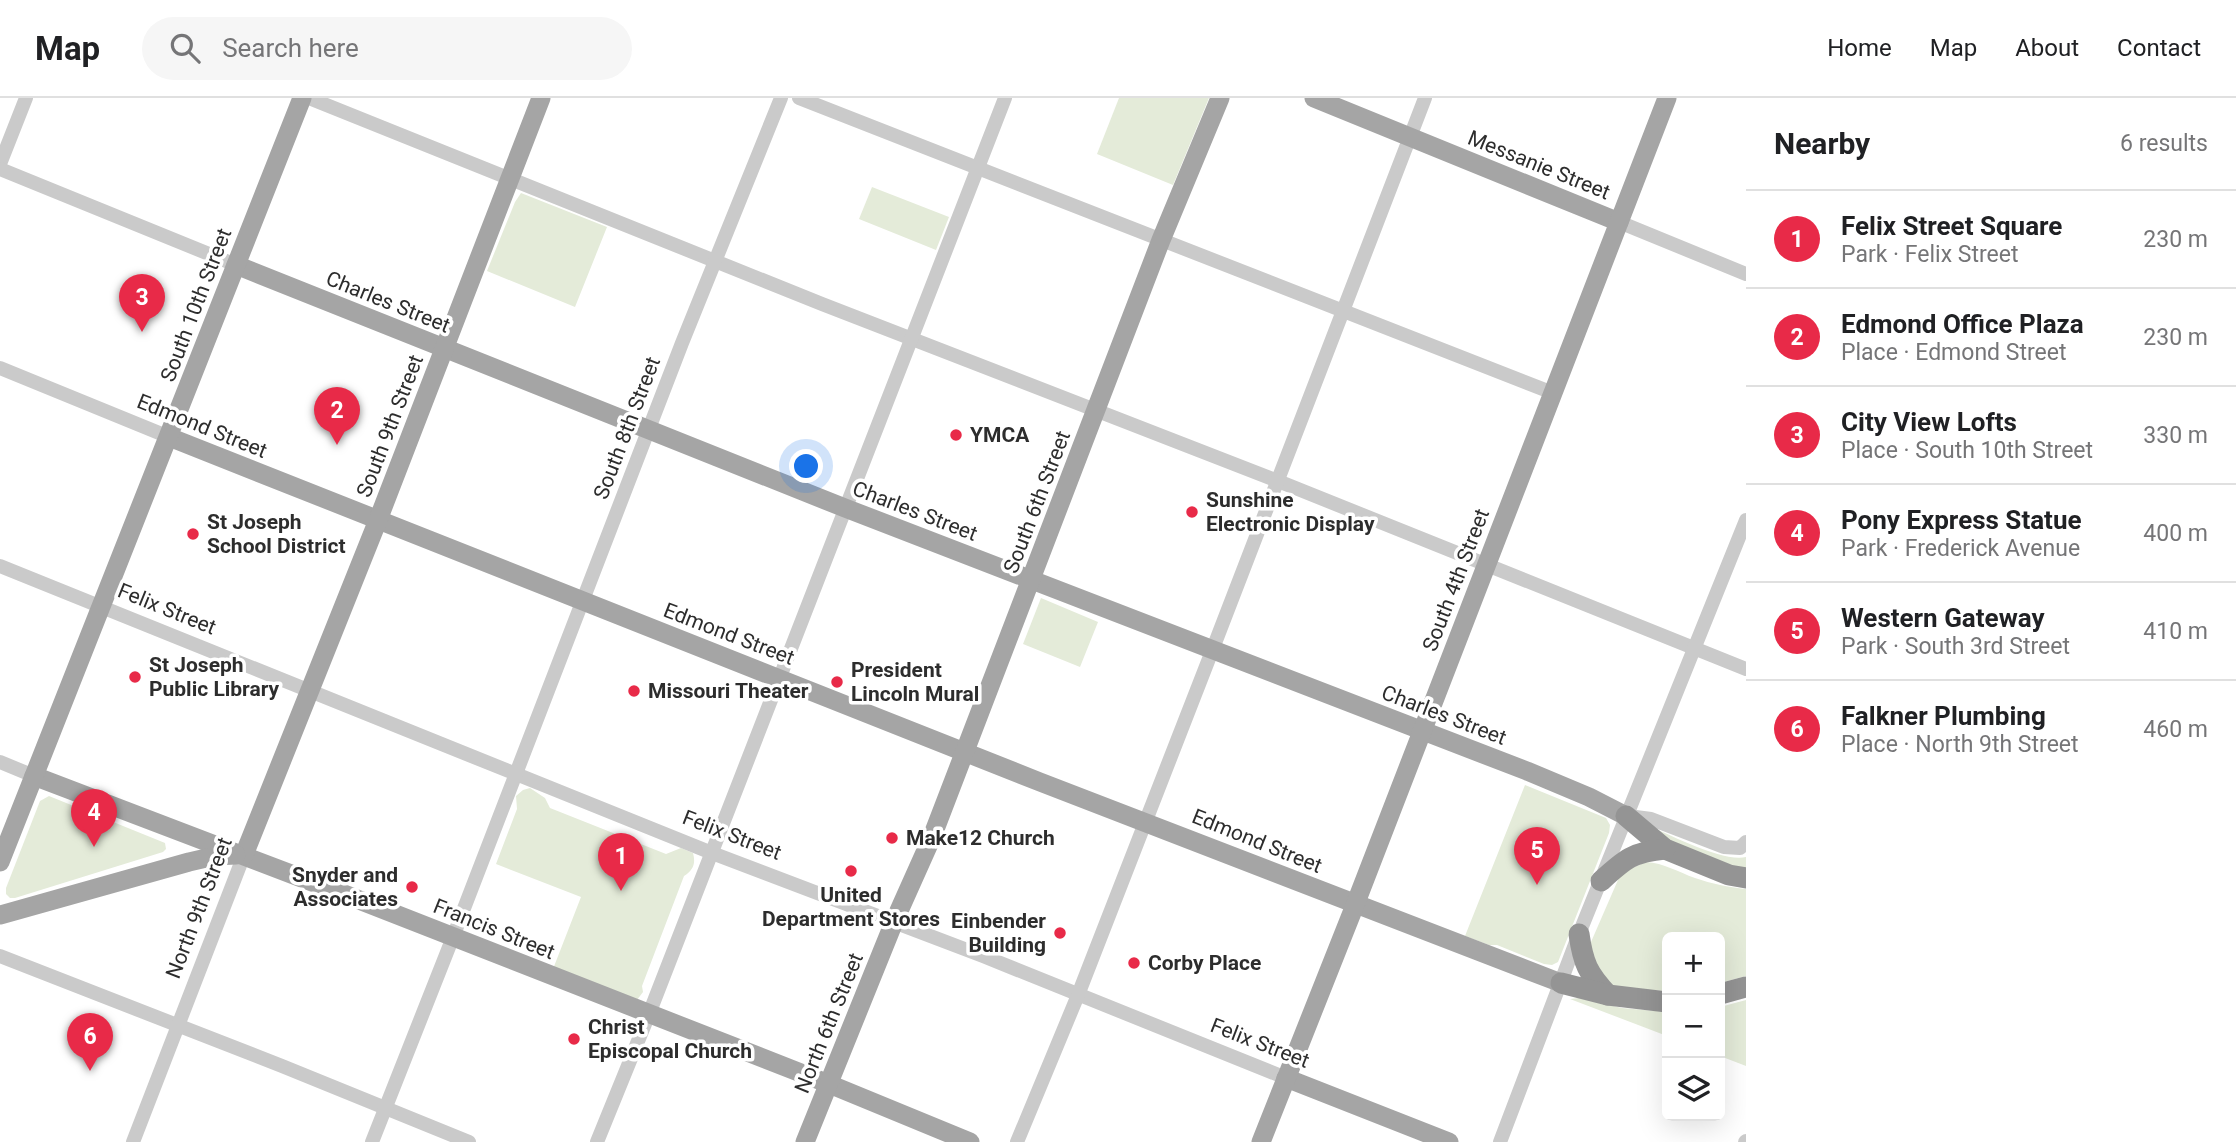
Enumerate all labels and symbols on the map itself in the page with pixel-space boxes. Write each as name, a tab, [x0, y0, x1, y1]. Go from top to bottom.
street label: Messanie Street	[1464, 126, 1614, 204]
street label: South 10th Street	[156, 225, 236, 385]
street label: Charles Street	[323, 266, 454, 338]
pin: 3	[119, 274, 165, 332]
street label: South 9th Street	[352, 351, 428, 501]
street label: South 8th Street	[589, 353, 665, 503]
pin: 2	[314, 387, 360, 445]
street label: Edmond Street	[134, 389, 271, 463]
place label: YMCA	[970, 423, 1030, 447]
marker: YMCA	[948, 427, 964, 443]
street label: South 6th Street	[999, 427, 1075, 577]
your location	[789, 449, 823, 483]
street label: Charles Street	[849, 476, 981, 546]
place label: Sunshine Electronic Display	[1206, 488, 1375, 536]
marker: Sunshine Electronic Display	[1184, 504, 1200, 520]
street label: South 4th Street	[1418, 505, 1494, 655]
place label: St Joseph School District	[207, 510, 346, 558]
marker: St Joseph School District	[185, 526, 201, 542]
street label: Felix Street	[114, 578, 220, 640]
street label: Edmond Street	[660, 598, 798, 670]
place label: St Joseph Public Library	[149, 653, 280, 701]
place label: President Lincoln Mural	[851, 658, 979, 706]
marker: St Joseph Public Library	[127, 669, 143, 685]
marker: President Lincoln Mural	[829, 674, 845, 690]
place label: Missouri Theater	[648, 679, 809, 703]
street label: Charles Street	[1378, 680, 1510, 750]
marker: Missouri Theater	[626, 683, 642, 699]
pin: 4	[71, 789, 117, 847]
street label: Edmond Street	[1189, 804, 1326, 878]
street label: Felix Street	[679, 805, 785, 865]
place label: Make12 Church	[906, 826, 1055, 850]
pin: 5	[1514, 827, 1560, 885]
marker: Make12 Church	[884, 830, 900, 846]
pin: 1	[598, 833, 644, 891]
street label: North 9th Street	[161, 834, 237, 982]
place label: Snyder and Associates	[292, 863, 398, 911]
marker: United Department Stores	[843, 863, 859, 879]
marker: Snyder and Associates	[404, 879, 420, 895]
place label: United Department Stores	[762, 883, 940, 931]
street label: Francis Street	[430, 894, 558, 964]
place label: Einbender Building	[951, 909, 1046, 957]
marker: Einbender Building	[1052, 925, 1068, 941]
street label: North 6th Street	[790, 949, 868, 1097]
place label: Corby Place	[1148, 951, 1261, 975]
marker: Corby Place	[1126, 955, 1142, 971]
pin: 6	[67, 1013, 113, 1071]
street label: Felix Street	[1207, 1013, 1313, 1073]
place label: Christ Episcopal Church	[588, 1015, 752, 1063]
marker: Christ Episcopal Church	[566, 1031, 582, 1047]

